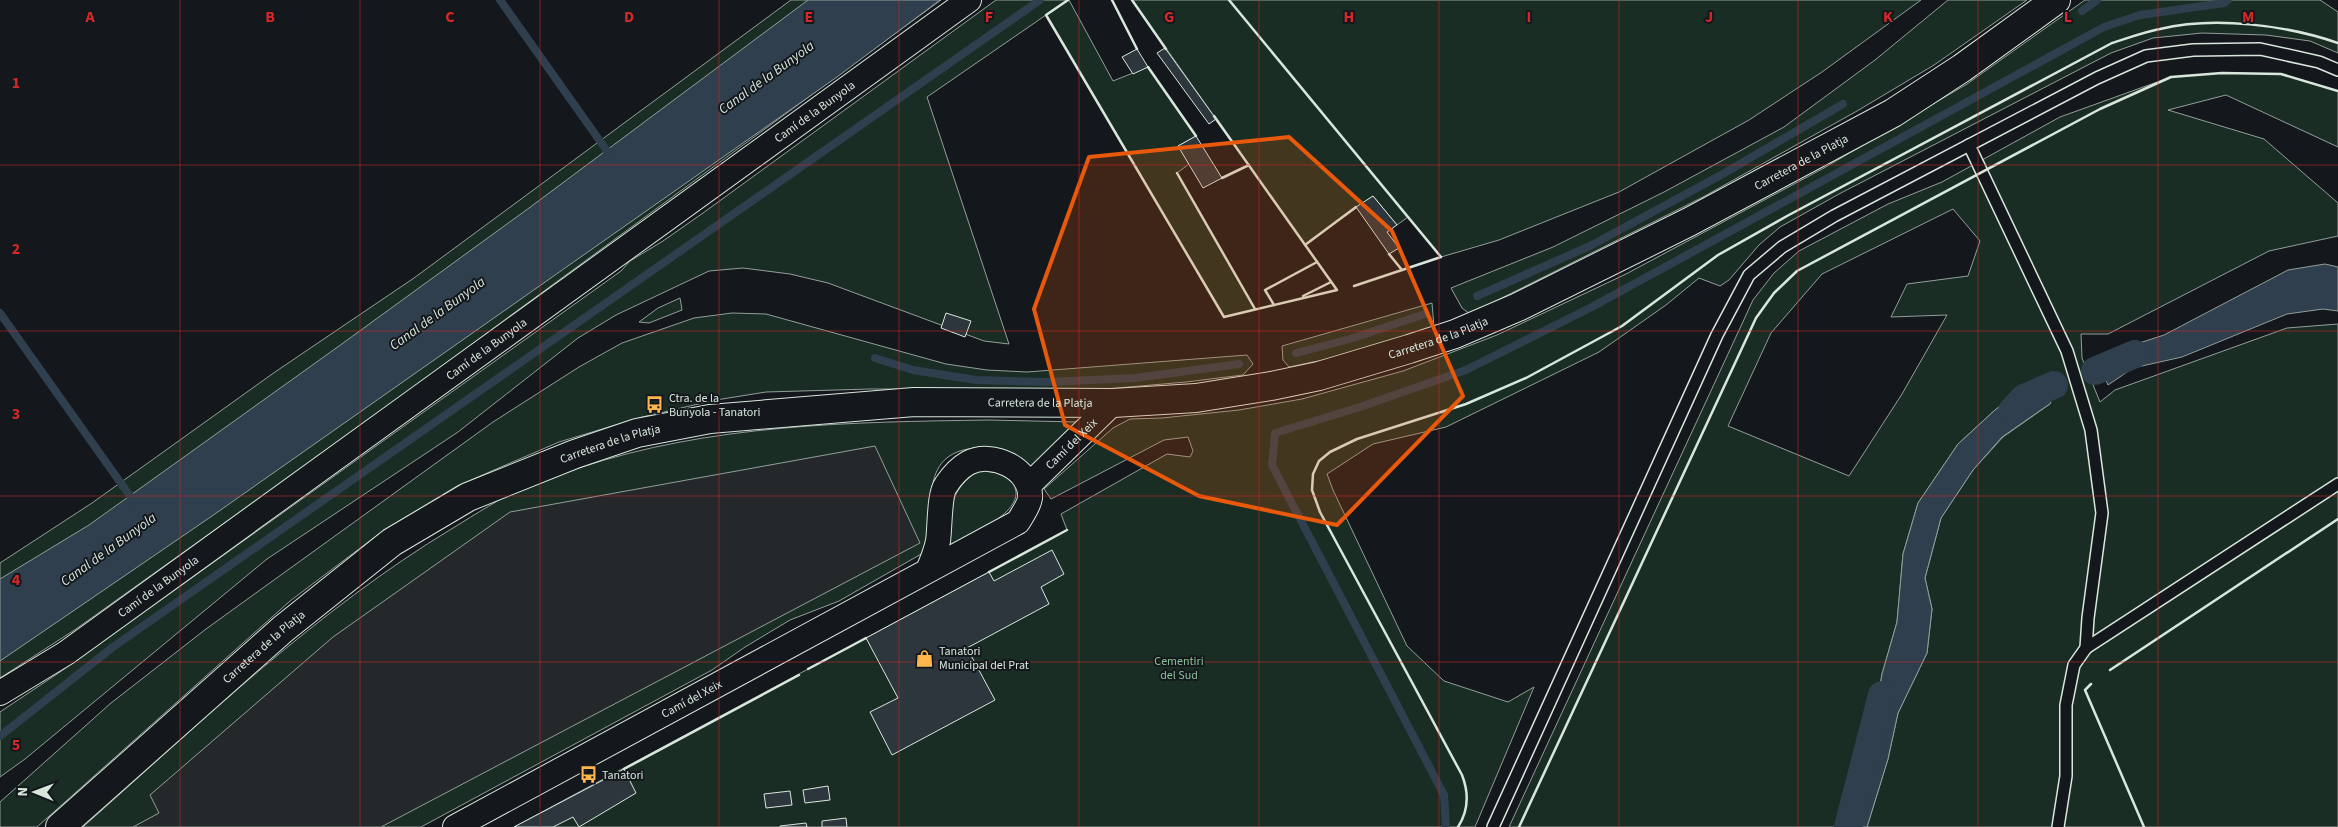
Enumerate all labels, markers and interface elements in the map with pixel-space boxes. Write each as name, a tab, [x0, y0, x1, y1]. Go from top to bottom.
text: A	[84, 6, 95, 28]
text: B	[265, 6, 275, 28]
text: C	[445, 6, 455, 28]
text: D	[624, 6, 634, 28]
text: E	[805, 6, 813, 28]
text: F	[985, 6, 993, 28]
text: G	[1164, 6, 1174, 28]
text: H	[1344, 6, 1354, 28]
text: I	[1527, 6, 1531, 28]
text: J	[1705, 6, 1713, 28]
text: K	[1883, 6, 1893, 28]
text: L	[2064, 6, 2072, 28]
text: M	[2242, 6, 2254, 28]
water label: Canal de la Bunyola	[715, 36, 819, 119]
text: 1	[12, 72, 20, 94]
street label: Camí de la Bunyola	[771, 77, 859, 147]
street label: Carretera de la Platja	[1751, 130, 1852, 195]
text: 2	[12, 238, 20, 260]
water label: Canal de la Bunyola	[386, 272, 490, 355]
street label: Carretera de la Platja	[1386, 313, 1491, 364]
street label: Camí de la Bunyola	[443, 314, 531, 384]
place label: Ctra. de la Bunyola - Tanatori	[669, 390, 760, 421]
street label: Carretera de la Platja	[988, 394, 1093, 412]
bus stop icon: Ctra. de la Bunyola - Tanatori	[645, 395, 665, 415]
text: 3	[12, 403, 20, 425]
street label: Camí del Xeix	[1042, 414, 1102, 474]
street label: Carretera de la Platja	[558, 421, 662, 468]
water label: Canal de la Bunyola	[57, 508, 161, 591]
street label: Camí de la Bunyola	[115, 552, 202, 622]
text: 4	[12, 569, 21, 591]
street label: Carretera de la Platja	[219, 606, 309, 688]
place label: Tanatori Municipal del Prat	[939, 643, 1029, 674]
shop icon: Tanatori Municipal del Prat	[915, 648, 935, 668]
park label: Cementiri del Sud	[1154, 653, 1204, 684]
street label: Camí del Xeix	[658, 676, 726, 723]
text: 5	[12, 734, 20, 756]
bus stop icon: Tanatori	[578, 765, 598, 785]
north arrow	[10, 767, 60, 817]
place label: Tanatori	[602, 767, 644, 784]
text: N	[13, 787, 33, 797]

